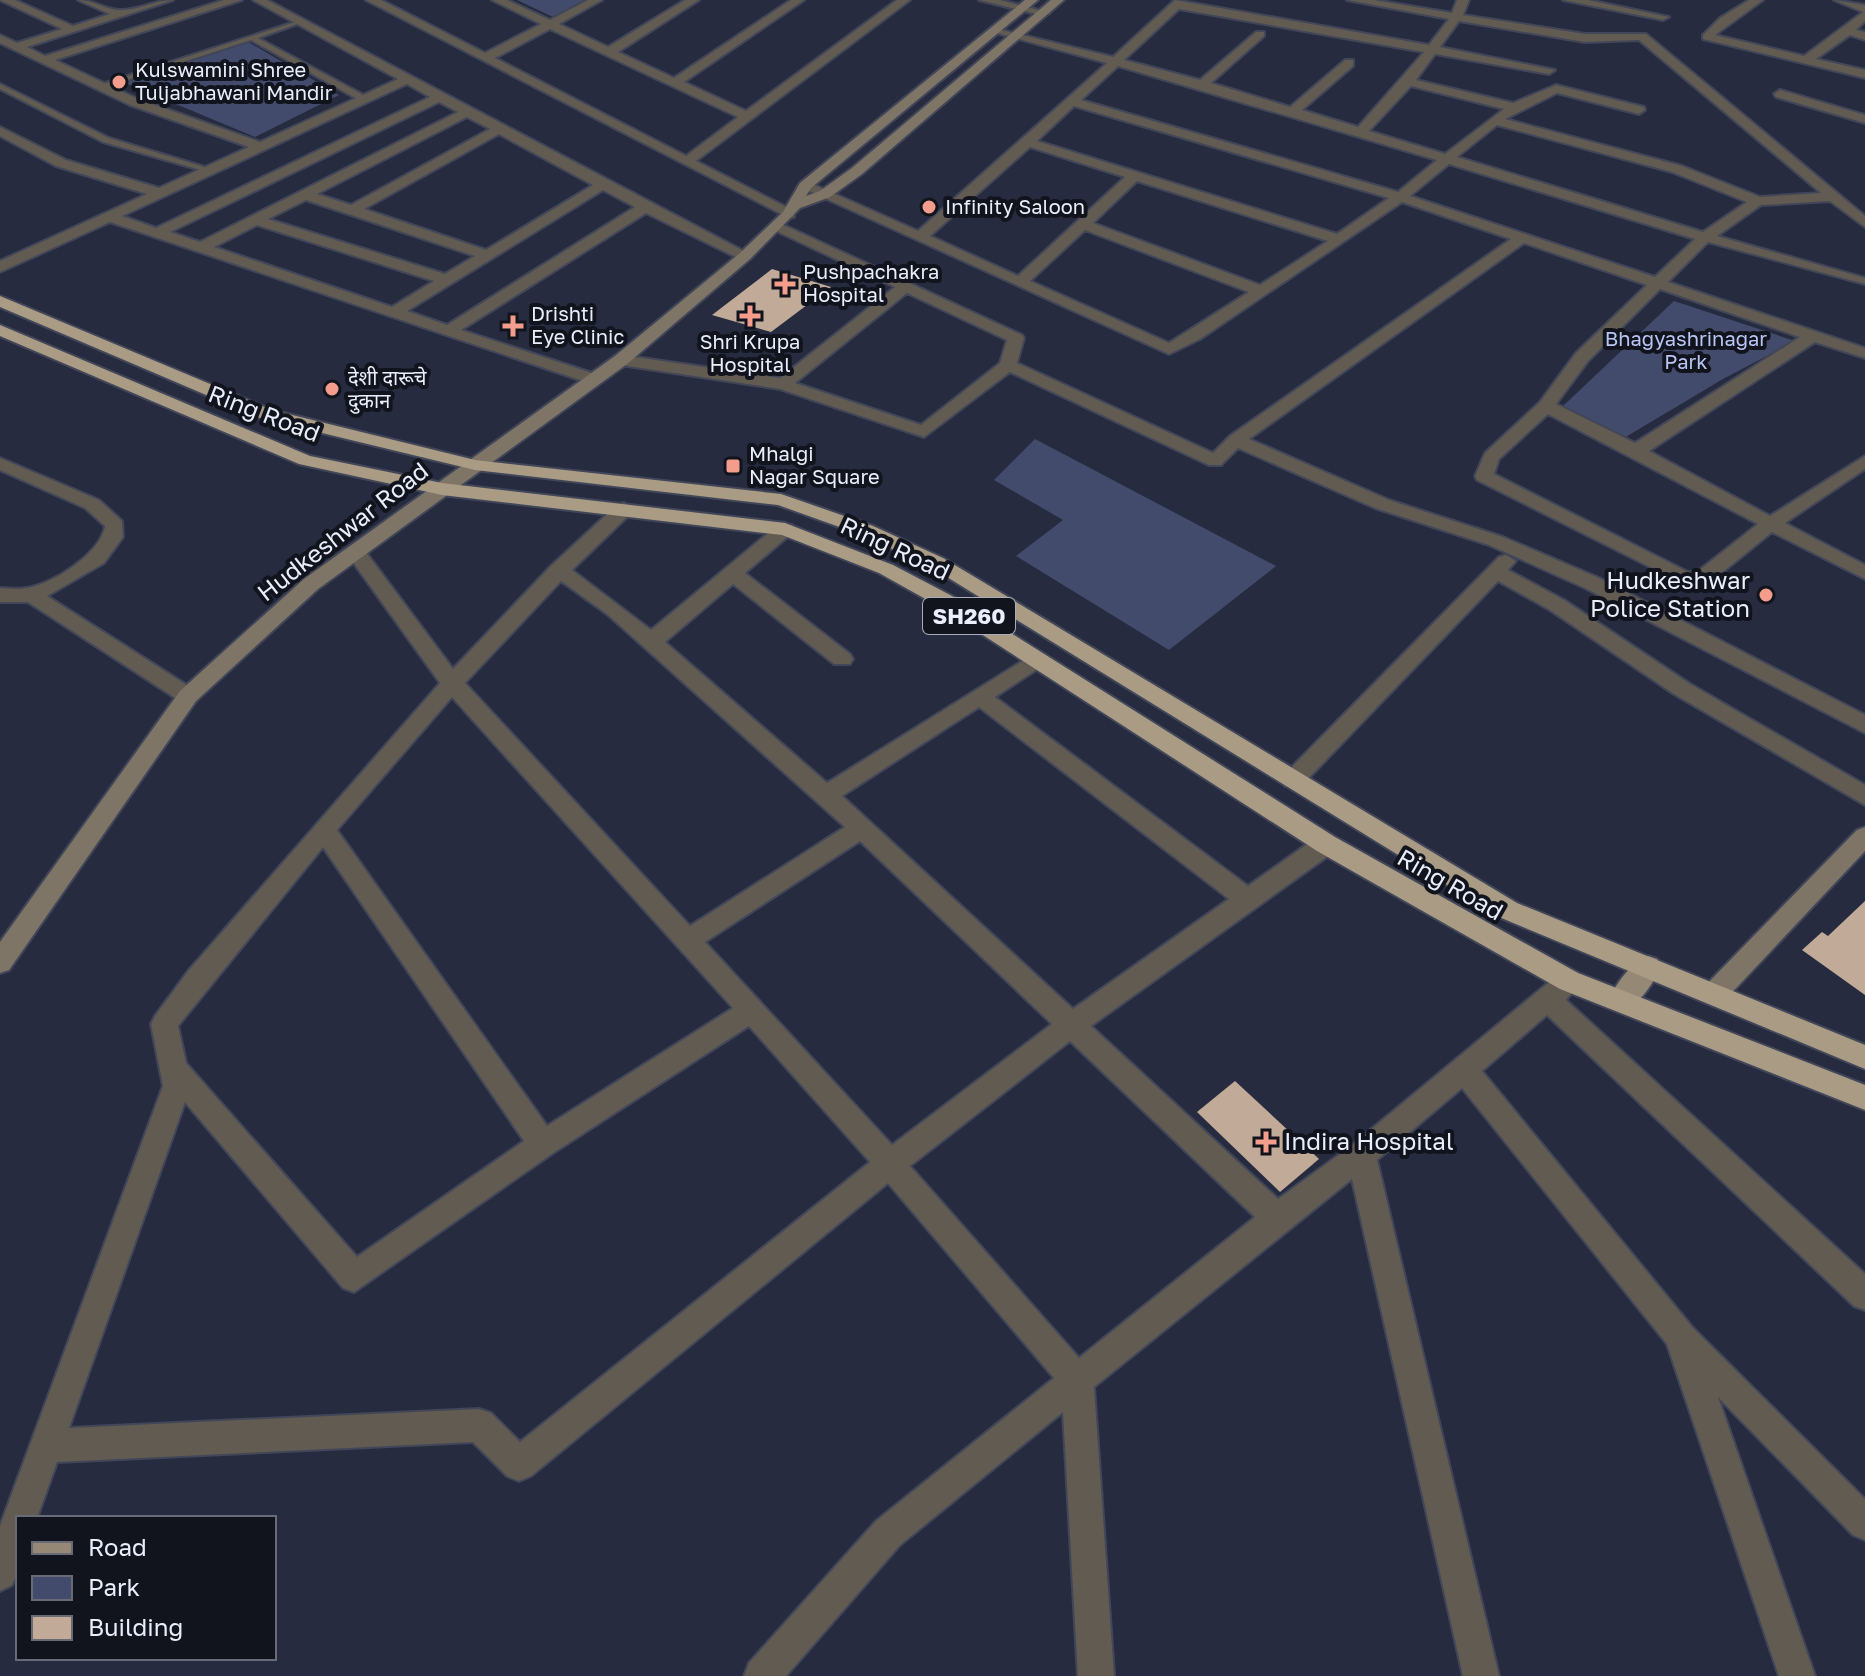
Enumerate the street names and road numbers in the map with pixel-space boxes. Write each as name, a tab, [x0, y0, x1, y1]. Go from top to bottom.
street label: Ring Road	[205, 378, 324, 447]
street label: Hudkeshwar Road	[251, 455, 433, 606]
street label: Ring Road	[836, 510, 955, 586]
road number: SH260	[923, 598, 1015, 634]
street label: Ring Road	[1393, 842, 1509, 926]

